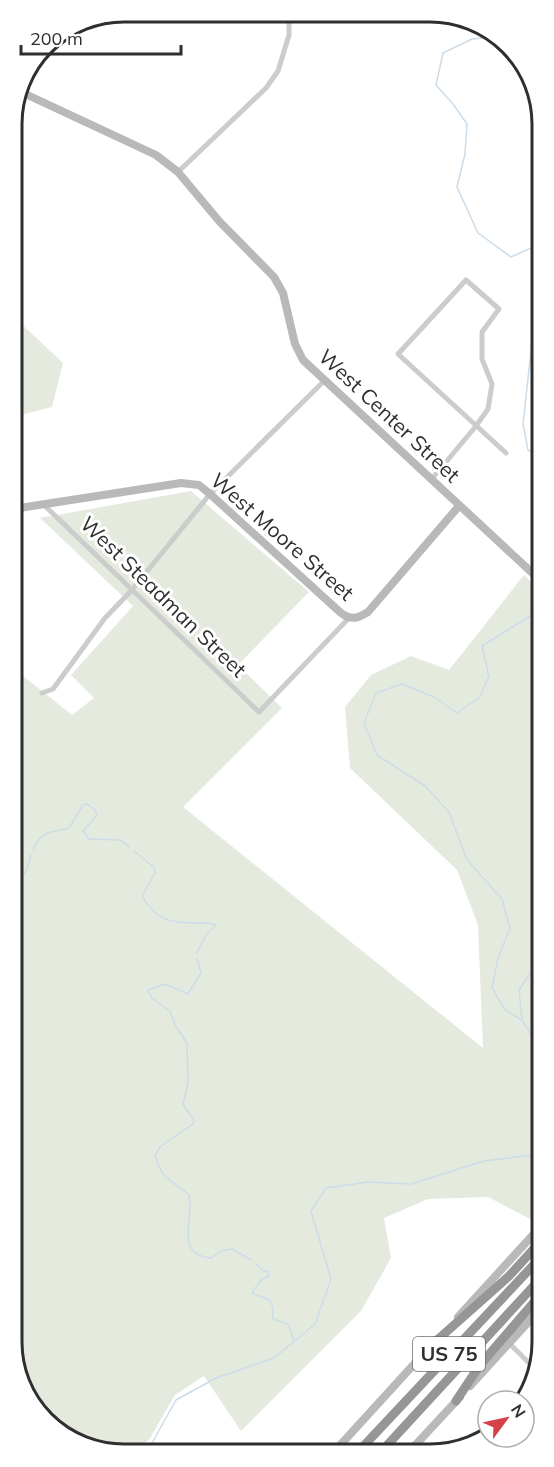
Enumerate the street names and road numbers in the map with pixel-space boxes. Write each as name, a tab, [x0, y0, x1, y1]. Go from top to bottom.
street label: West Center Street	[314, 343, 466, 487]
street label: West Moore Street	[206, 467, 360, 605]
street label: West Steadman Street	[75, 510, 252, 682]
road number: US 75	[413, 1337, 485, 1371]

